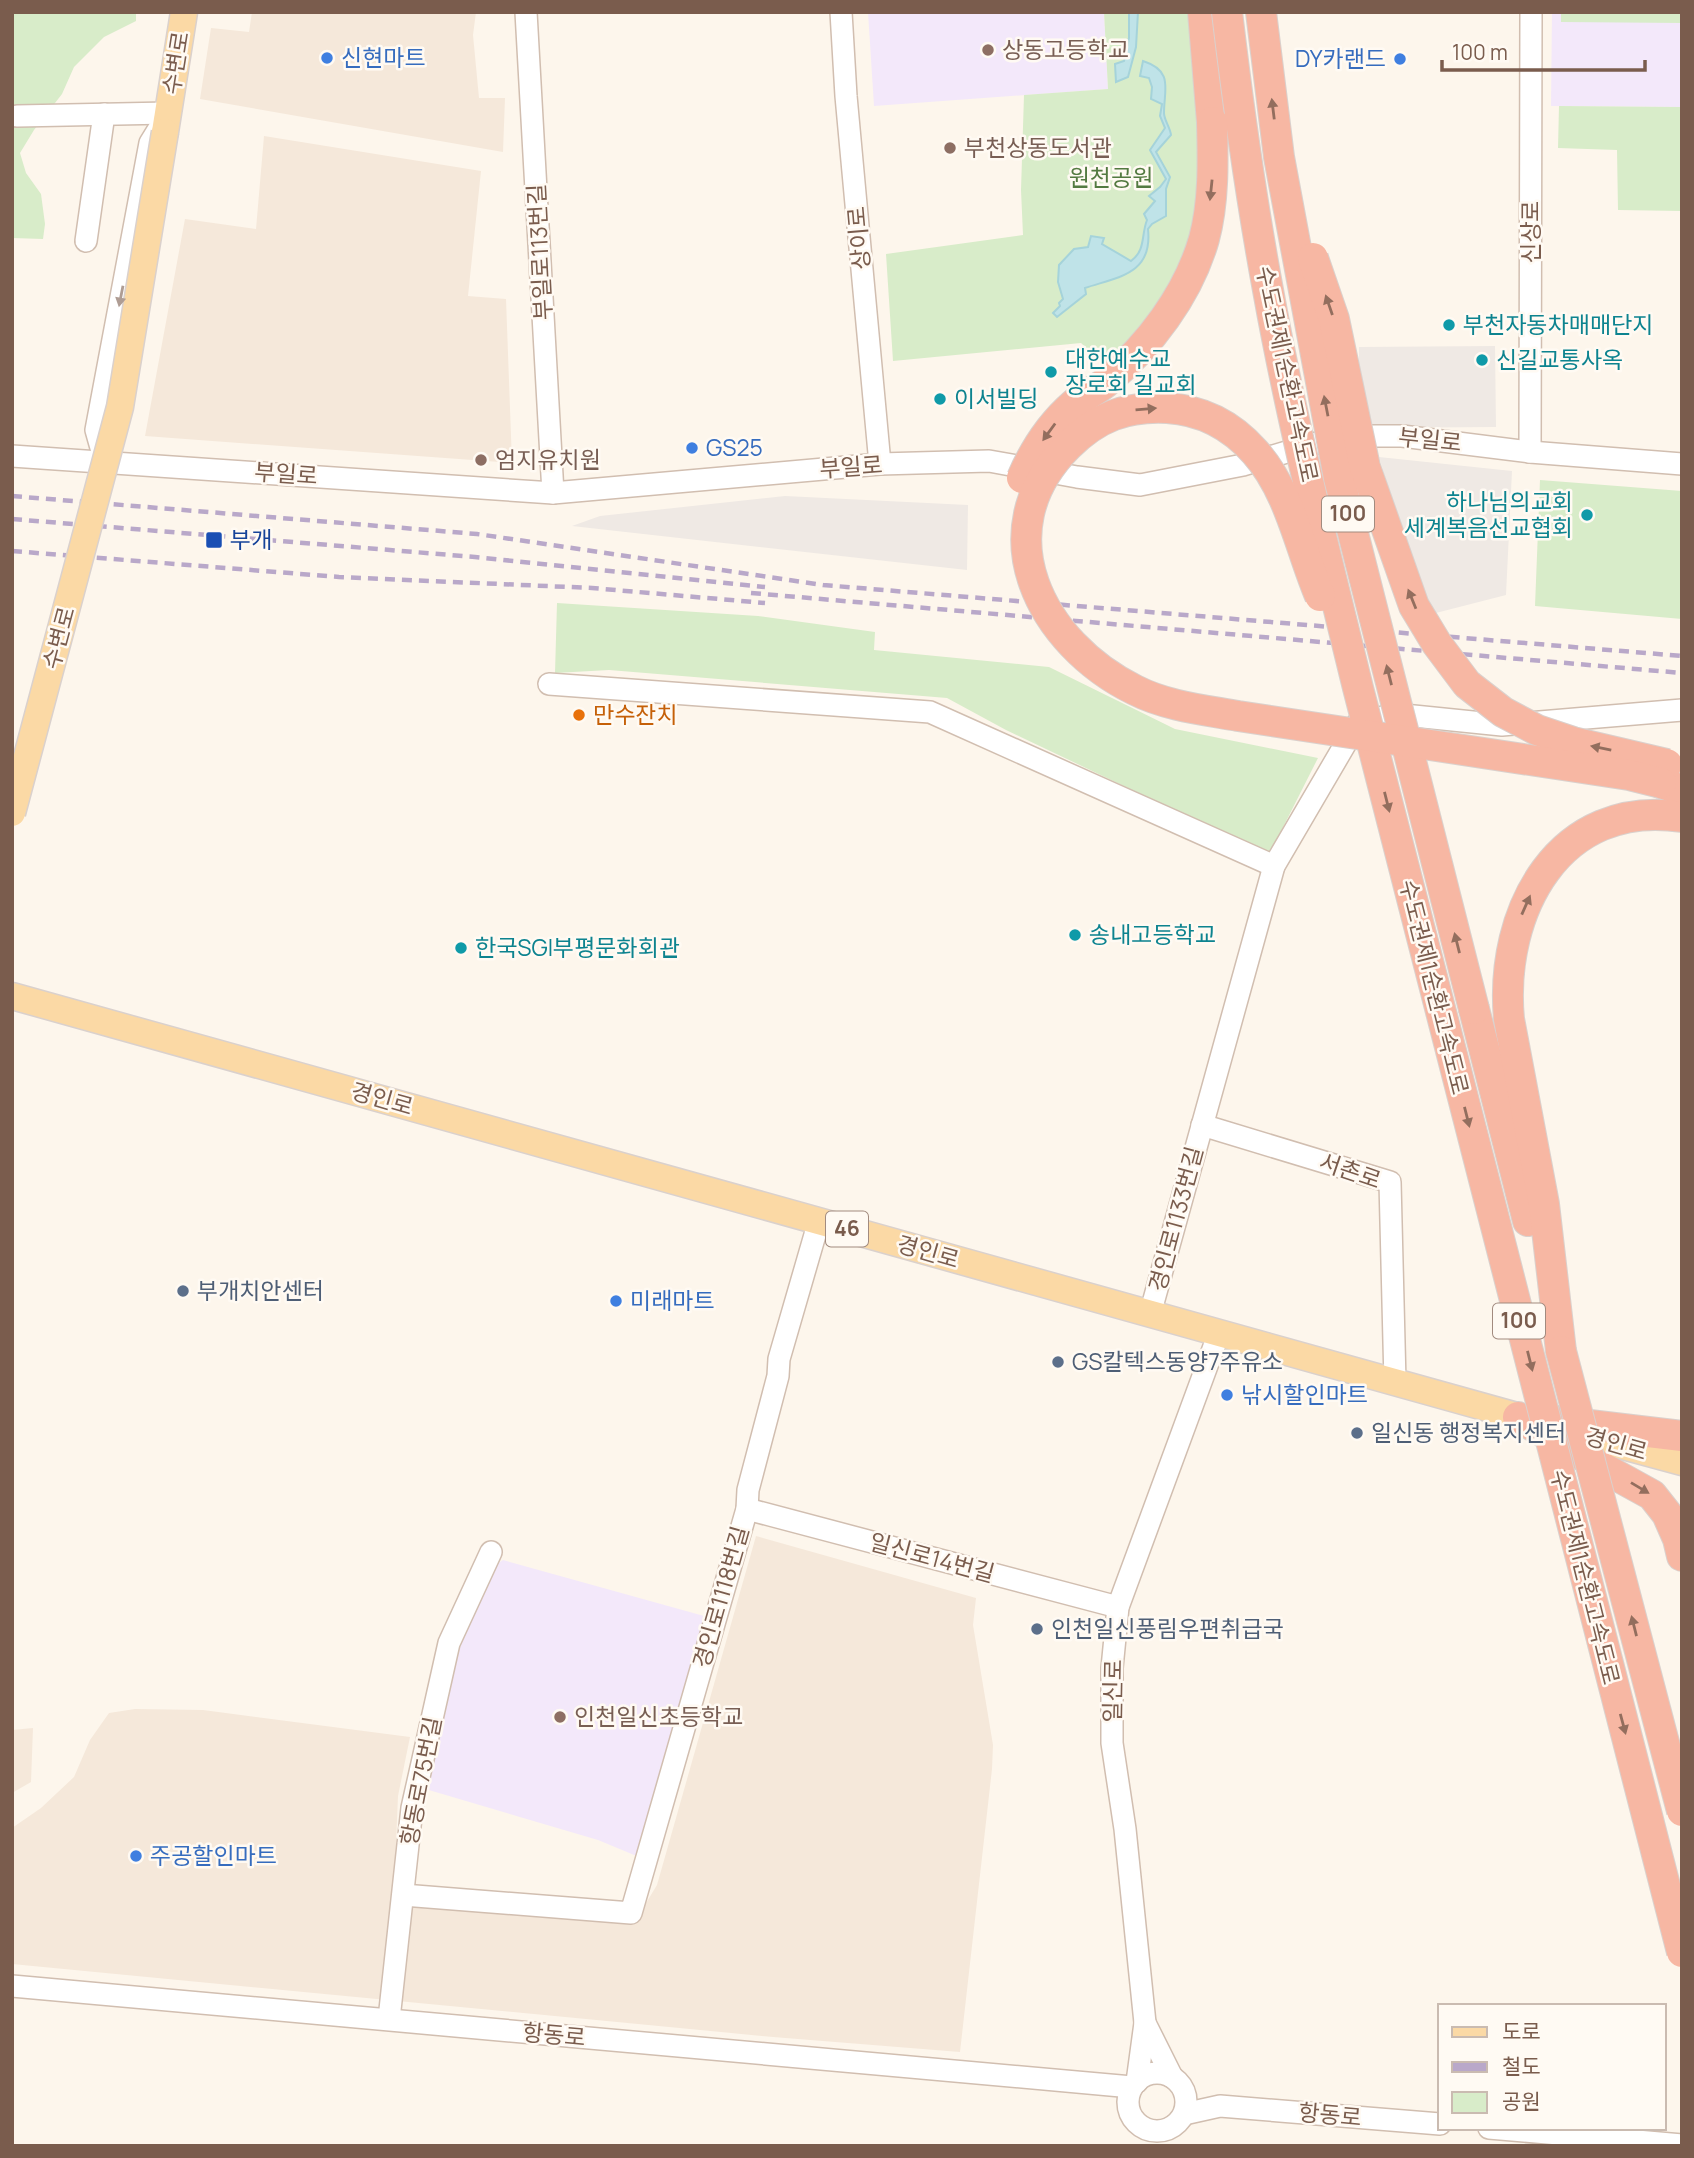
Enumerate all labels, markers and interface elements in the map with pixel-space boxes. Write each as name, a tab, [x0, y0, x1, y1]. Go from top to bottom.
scale bar	[1442, 28, 1645, 72]
street label: 수변로	[154, 29, 196, 97]
place label: 상동고등학교	[1002, 33, 1129, 65]
text: 100 m	[1452, 38, 1508, 66]
place label: 신현마트	[341, 41, 426, 73]
marker: 상동고등학교	[980, 42, 996, 58]
place label: DY카랜드	[1295, 42, 1386, 74]
marker: 신현마트	[319, 50, 335, 66]
marker: DY카랜드	[1392, 51, 1408, 67]
one-way arrow	[1268, 98, 1279, 120]
place label: 부천상동도서관	[964, 131, 1112, 163]
marker: 부천상동도서관	[942, 140, 958, 156]
park label: 원천공원	[1069, 161, 1153, 193]
one-way arrow	[1205, 180, 1216, 202]
street label: 부일로113번길	[519, 183, 559, 321]
street label: 신상로	[1514, 200, 1546, 264]
street label: 상이로	[839, 205, 877, 271]
street label: 수도권제1순환고속도로	[1249, 263, 1327, 485]
one-way arrow	[116, 285, 127, 307]
one-way arrow	[1323, 294, 1334, 315]
place label: 부천자동차매매단지	[1463, 308, 1653, 340]
marker: 부천자동차매매단지	[1441, 317, 1457, 333]
place label: 대한예수교 장로회 길교회	[1065, 342, 1197, 400]
place label: 신길교통사옥	[1496, 343, 1623, 375]
marker: 신길교통사옥	[1474, 352, 1490, 368]
marker: 대한예수교 장로회 길교회	[1043, 364, 1059, 380]
place label: 이서빌딩	[954, 382, 1039, 414]
marker: 이서빌딩	[932, 391, 948, 407]
one-way arrow	[1320, 395, 1331, 417]
one-way arrow	[1135, 403, 1157, 414]
street label: 부일로	[1397, 420, 1463, 458]
one-way arrow	[1042, 422, 1056, 441]
place label: GS25	[706, 431, 763, 463]
marker: GS25	[684, 440, 700, 456]
place label: 엄지유치원	[495, 443, 601, 475]
street label: 부일로	[818, 448, 884, 484]
marker: 엄지유치원	[473, 452, 489, 468]
street label: 부일로	[253, 455, 319, 491]
place label: 하나님의교회 세계복음선교협회	[1404, 485, 1573, 543]
road number: 100	[1322, 496, 1374, 532]
marker: 하나님의교회 세계복음선교협회	[1579, 507, 1595, 523]
place label: 부개	[230, 523, 272, 555]
marker: 부개	[204, 530, 224, 550]
one-way arrow	[1407, 588, 1418, 609]
street label: 수변로	[34, 603, 82, 673]
one-way arrow	[1383, 664, 1394, 686]
place label: 만수잔치	[593, 698, 678, 730]
marker: 만수잔치	[571, 707, 587, 723]
one-way arrow	[1590, 742, 1612, 753]
one-way arrow	[1382, 791, 1393, 813]
street label: 수도권제1순환고속도로	[1393, 876, 1477, 1098]
one-way arrow	[1521, 894, 1532, 915]
place label: 송내고등학교	[1089, 918, 1216, 950]
marker: 송내고등학교	[1067, 927, 1083, 943]
place label: 한국SGI부평문화회관	[475, 931, 680, 963]
one-way arrow	[1451, 932, 1462, 954]
marker: 한국SGI부평문화회관	[453, 940, 469, 956]
street label: 경인로	[347, 1074, 417, 1122]
one-way arrow	[1462, 1106, 1473, 1128]
street label: 경인로1133번길	[1140, 1143, 1210, 1295]
street label: 서촌로	[1315, 1145, 1386, 1196]
road number: 46	[826, 1212, 868, 1246]
street label: 경인로	[893, 1227, 963, 1275]
place label: 부개치안센터	[197, 1274, 324, 1306]
marker: 부개치안센터	[175, 1283, 191, 1299]
place label: 미래마트	[630, 1284, 715, 1316]
marker: 미래마트	[608, 1293, 624, 1309]
road number: 100	[1493, 1304, 1545, 1338]
place label: GS칼텍스동양7주유소	[1072, 1345, 1283, 1377]
one-way arrow	[1525, 1351, 1536, 1373]
marker: GS칼텍스동양7주유소	[1050, 1354, 1066, 1370]
place label: 낚시할인마트	[1241, 1378, 1368, 1410]
marker: 낚시할인마트	[1219, 1387, 1235, 1403]
place label: 일신동 행정복지센터	[1371, 1416, 1566, 1448]
street label: 경인로	[1581, 1419, 1651, 1467]
marker: 일신동 행정복지센터	[1349, 1425, 1365, 1441]
street label: 수도권제1순환고속도로	[1544, 1466, 1628, 1688]
one-way arrow	[1631, 1482, 1650, 1494]
street label: 경인로1118번길	[685, 1522, 756, 1671]
street label: 일신로14번길	[866, 1525, 998, 1589]
place label: 인천일신풍림우편취급국	[1051, 1612, 1284, 1644]
one-way arrow	[1628, 1615, 1639, 1637]
marker: 인천일신풍림우편취급국	[1029, 1621, 1045, 1637]
street label: 일신로	[1095, 1659, 1129, 1723]
place label: 인천일신초등학교	[574, 1700, 743, 1732]
marker: 인천일신초등학교	[552, 1709, 568, 1725]
one-way arrow	[1618, 1713, 1629, 1735]
street label: 항동로75번길	[392, 1714, 448, 1848]
place label: 주공할인마트	[150, 1839, 277, 1871]
marker: 주공할인마트	[128, 1848, 144, 1864]
legend	[1438, 2004, 1666, 2130]
street label: 항동로	[521, 2015, 587, 2053]
text: 도로	[1502, 2017, 1541, 2045]
text: 철도	[1502, 2052, 1541, 2080]
text: 공원	[1502, 2087, 1541, 2115]
street label: 항동로	[1297, 2095, 1363, 2133]

